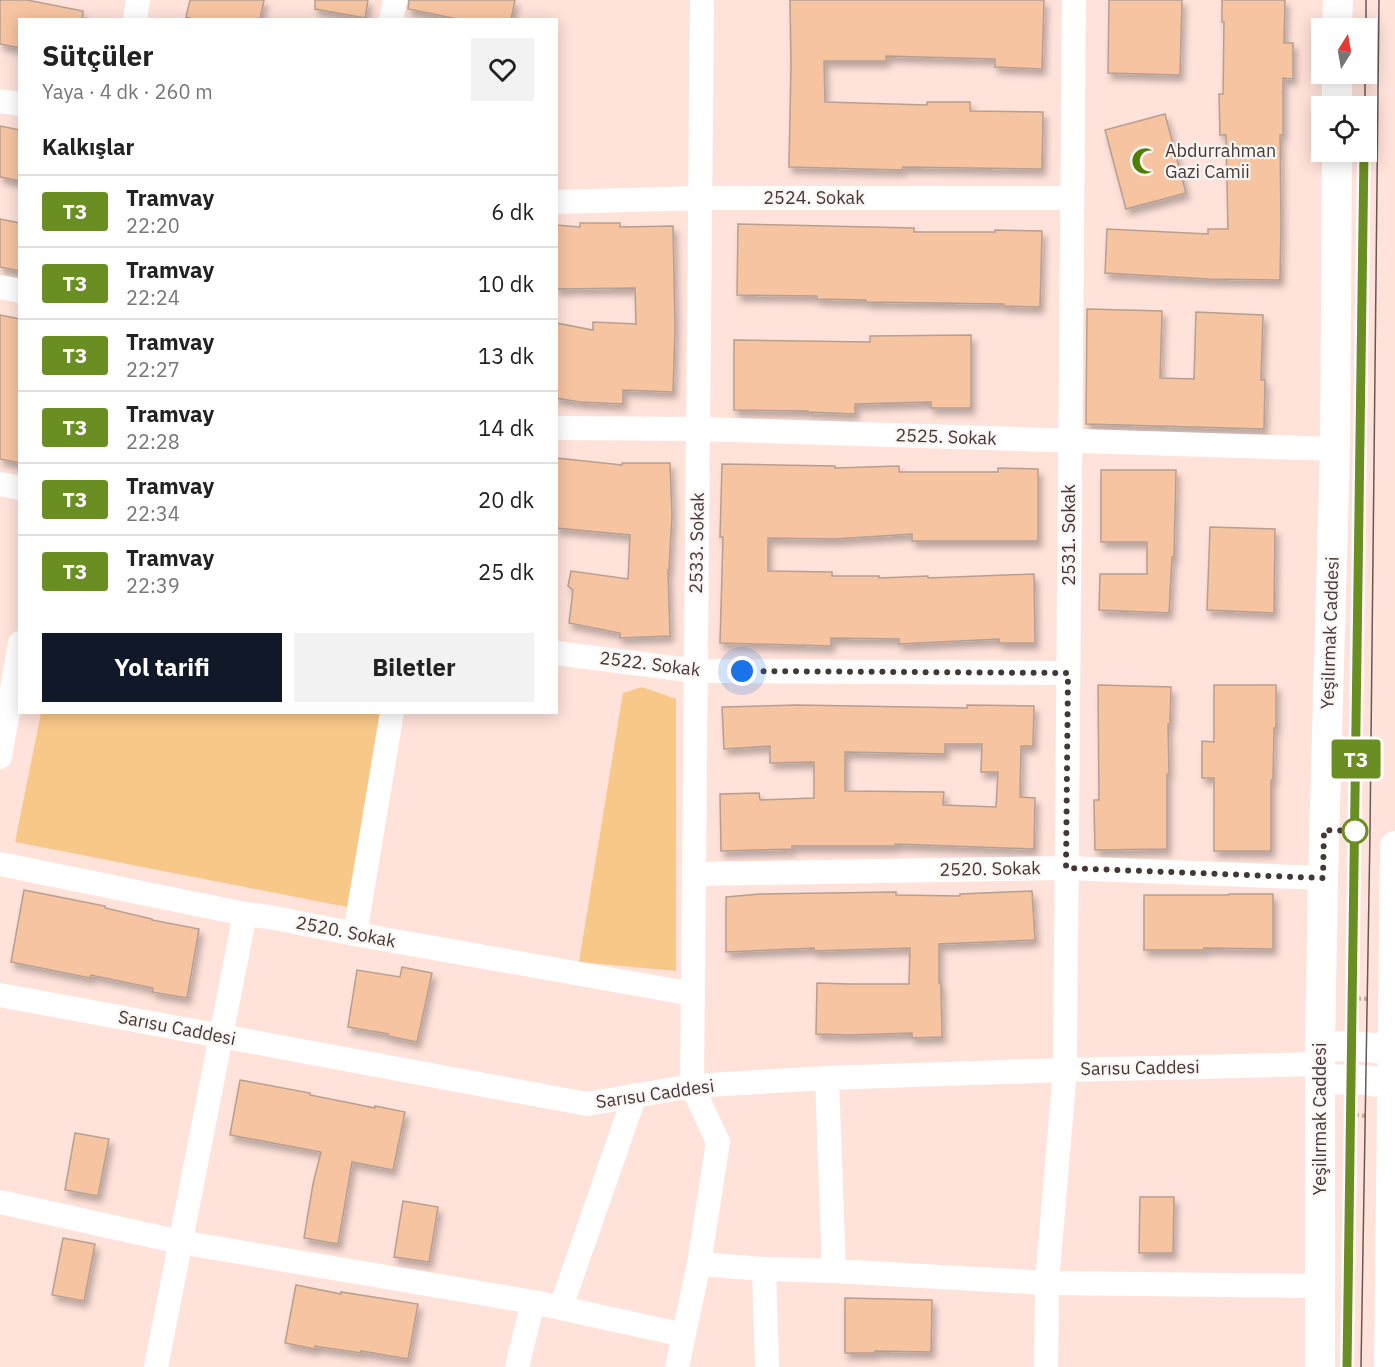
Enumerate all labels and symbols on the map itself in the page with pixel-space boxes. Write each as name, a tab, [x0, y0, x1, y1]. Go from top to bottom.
north arrow	[1311, 18, 1377, 84]
place label: Abdurrahman Gazi Camii	[1165, 139, 1276, 183]
mosque icon: Abdurrahman Gazi Camii	[1130, 146, 1160, 176]
street label: 2524. Sokak	[763, 186, 865, 209]
street label: 2525. Sokak	[895, 423, 998, 450]
street label: 2531. Sokak	[1057, 484, 1080, 586]
street label: 2533. Sokak	[684, 492, 709, 594]
street label: Yeşilırmak Caddesi	[1315, 556, 1344, 710]
street label: 2522. Sokak	[598, 646, 702, 681]
your location	[727, 656, 757, 686]
line badge: T3	[1329, 740, 1383, 778]
unlabelled marker	[1342, 818, 1368, 844]
street label: 2520. Sokak	[939, 856, 1041, 881]
street label: 2520. Sokak	[294, 911, 399, 953]
street label: Sarısu Caddesi	[116, 1005, 238, 1050]
street label: Yeşilırmak Caddesi	[1308, 1043, 1331, 1195]
street label: Sarısu Caddesi	[1080, 1055, 1200, 1080]
street label: Sarısu Caddesi	[594, 1074, 716, 1113]

